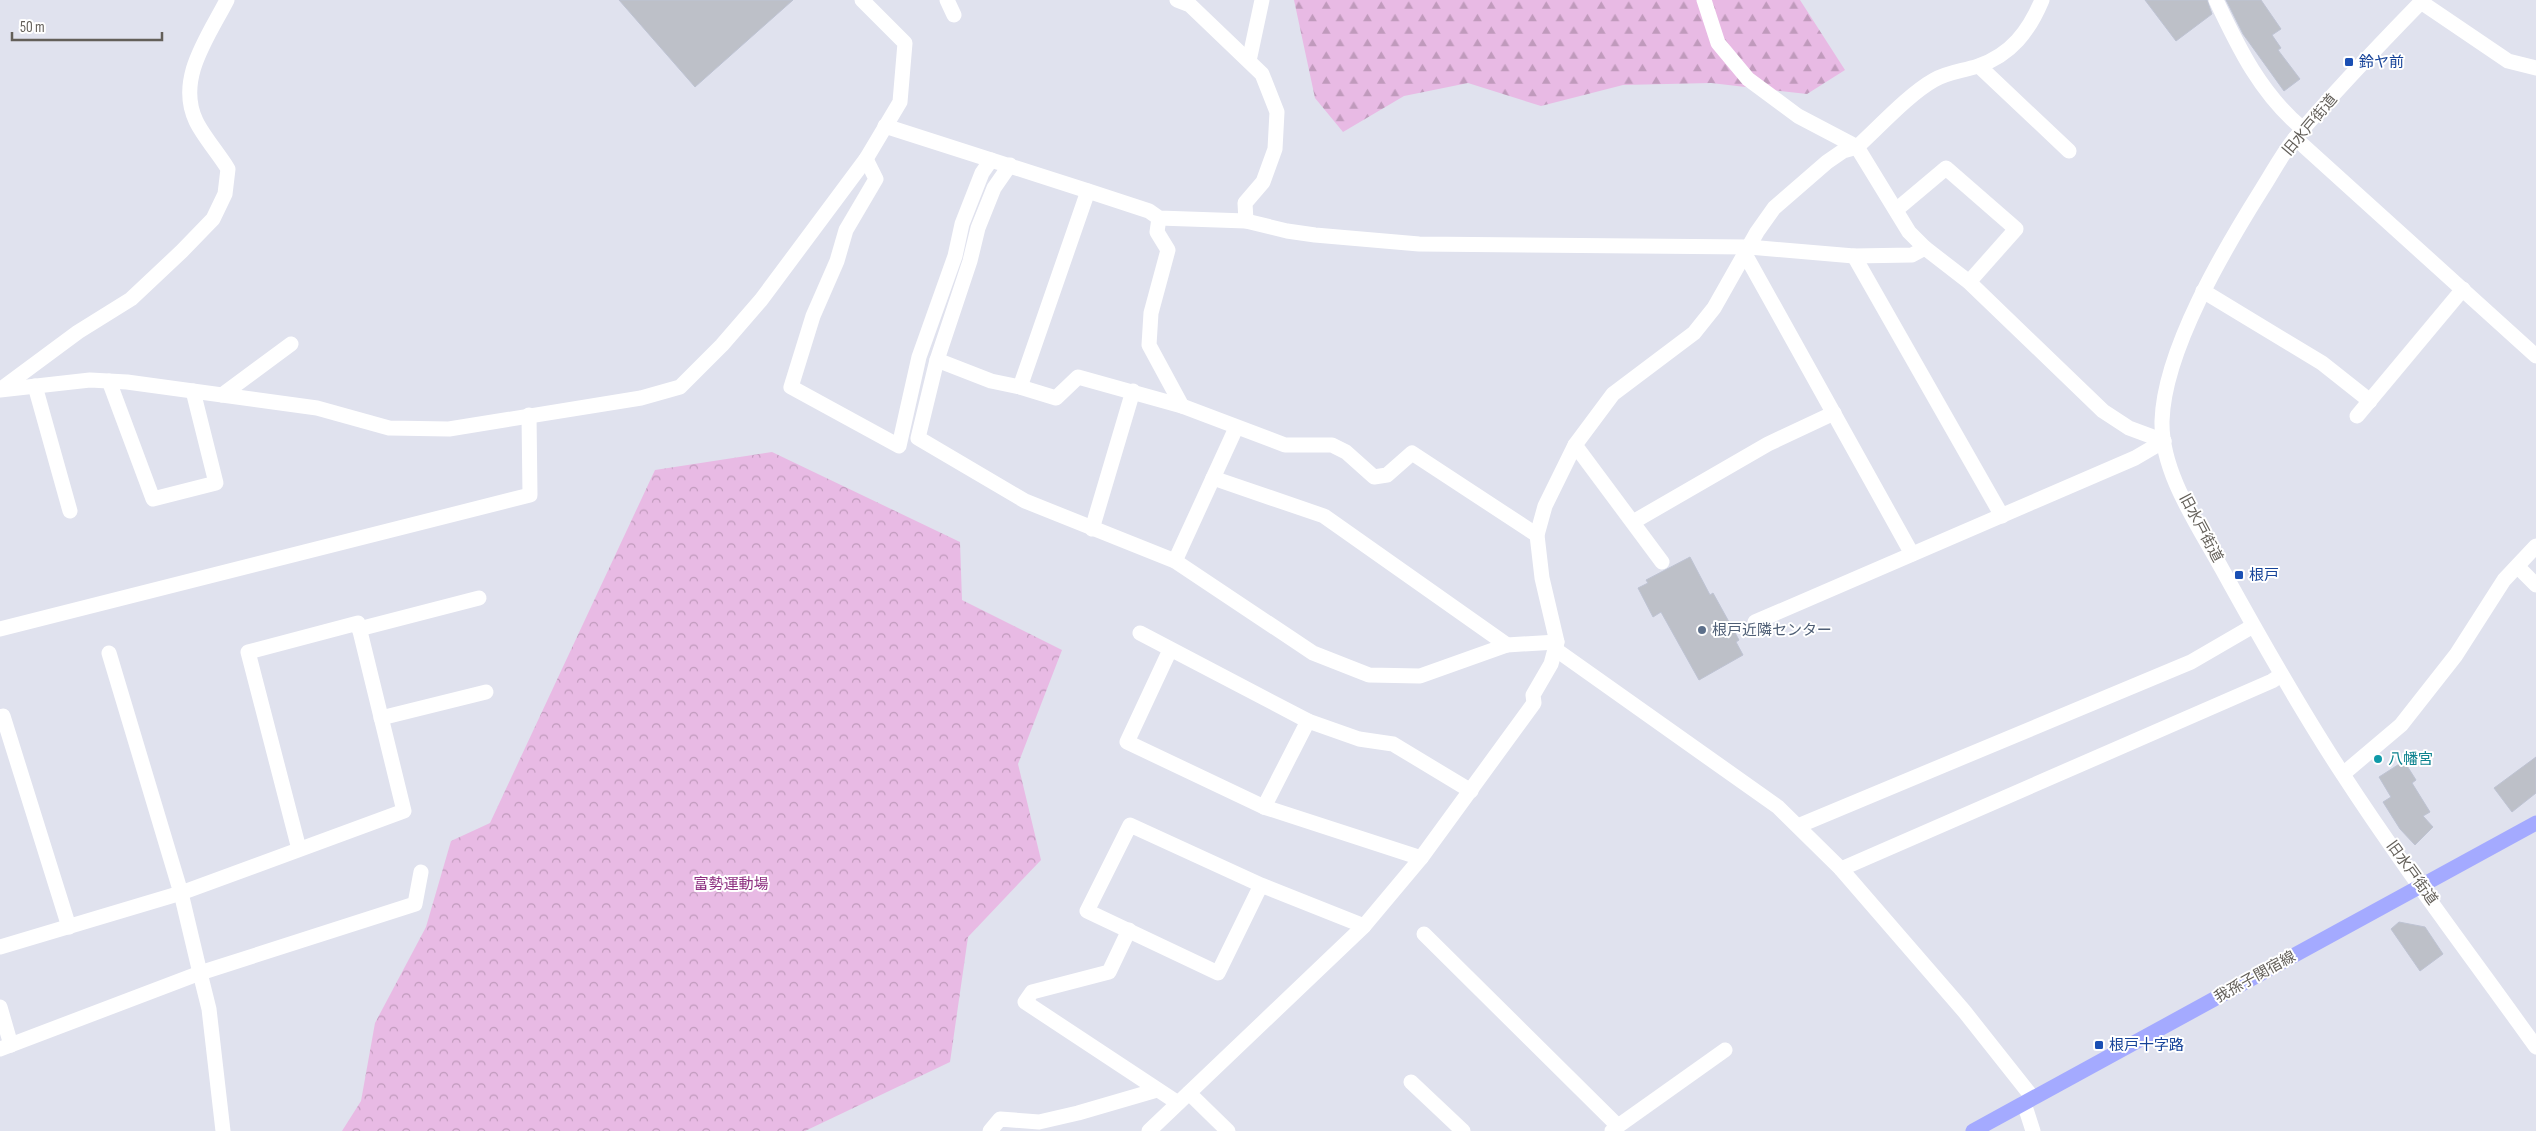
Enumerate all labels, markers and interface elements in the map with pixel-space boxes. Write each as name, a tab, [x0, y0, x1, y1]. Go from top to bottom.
scale bar	[12, 10, 162, 42]
text: 50 m	[20, 18, 45, 37]
place label: 鈴ヤ前	[2359, 53, 2404, 72]
marker: 鈴ヤ前	[2343, 56, 2355, 68]
street label: 旧水戸街道	[2279, 90, 2341, 160]
street label: 旧水戸街道	[2175, 490, 2227, 566]
place label: 根戸	[2249, 566, 2279, 585]
marker: 根戸	[2233, 569, 2245, 581]
place label: 根戸近隣センター	[1712, 621, 1832, 640]
marker: 根戸近隣センター	[1696, 624, 1708, 636]
place label: 八幡宮	[2388, 750, 2433, 769]
marker: 八幡宮	[2372, 753, 2384, 765]
street label: 旧水戸街道	[2382, 837, 2442, 909]
park label: 富勢運動場	[693, 875, 769, 894]
street label: 我孫子関宿線	[2211, 947, 2299, 1007]
place label: 根戸十字路	[2109, 1036, 2184, 1055]
marker: 根戸十字路	[2093, 1039, 2105, 1051]

